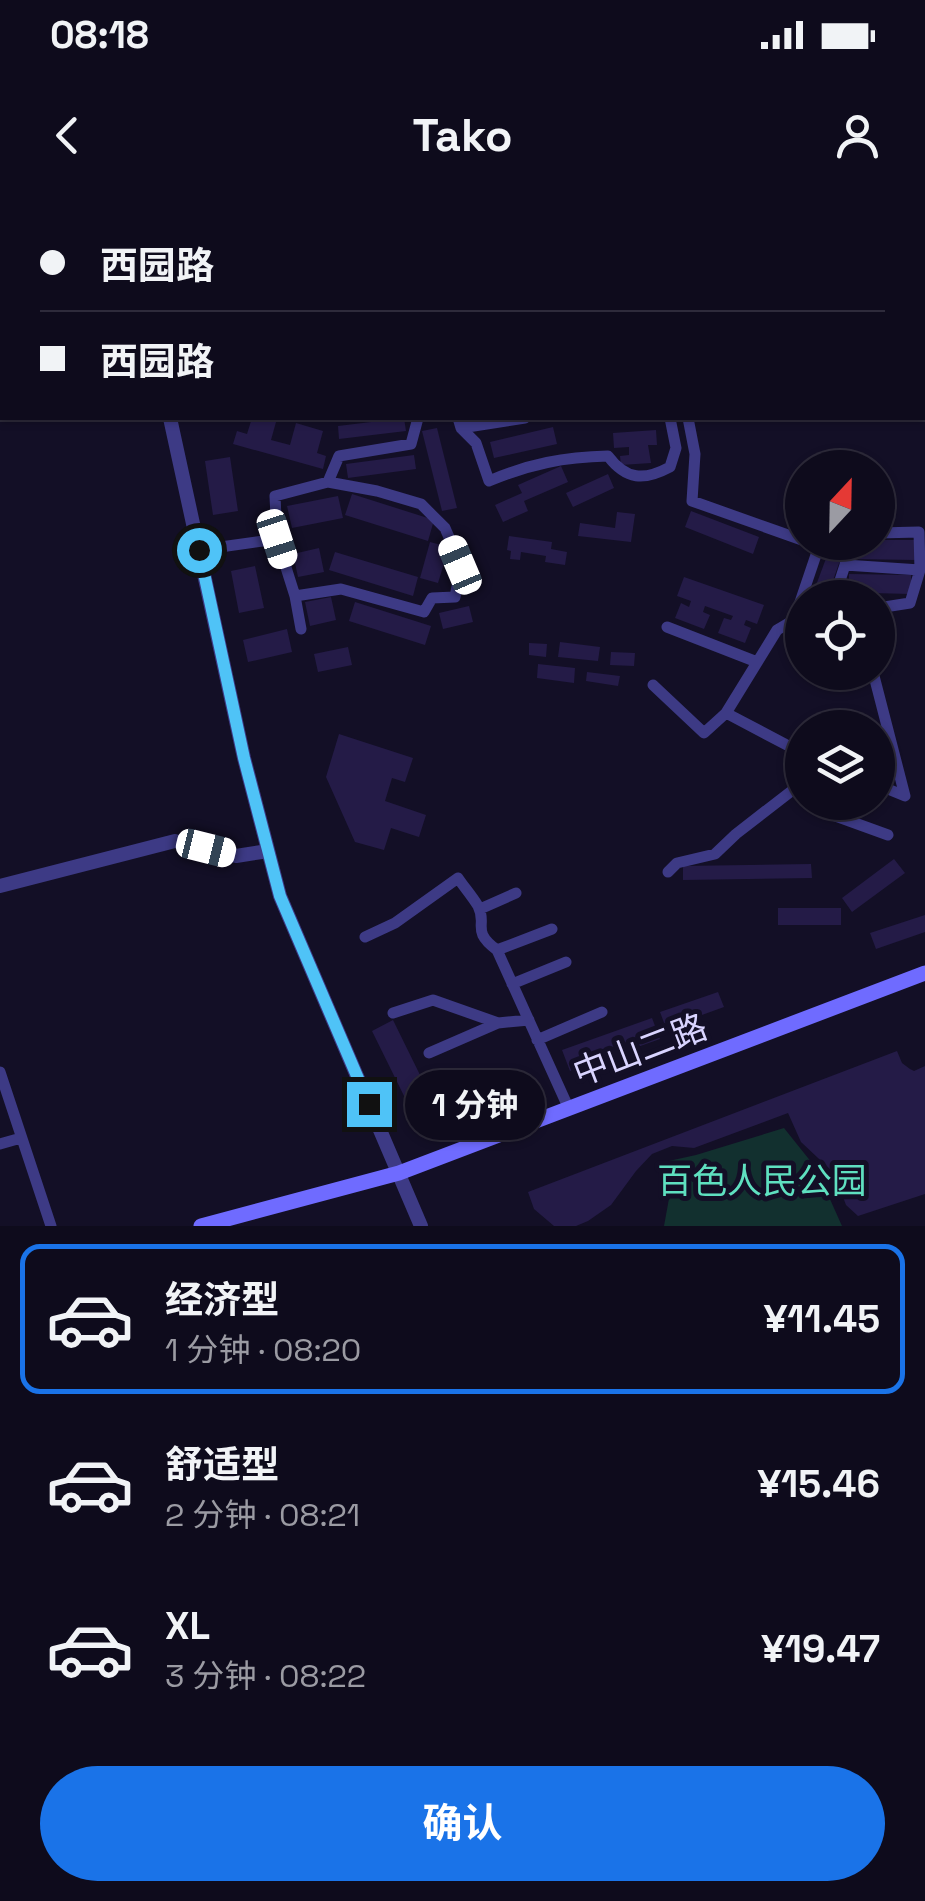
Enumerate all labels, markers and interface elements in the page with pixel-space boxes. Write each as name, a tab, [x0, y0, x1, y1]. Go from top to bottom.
text: 08:18	[50, 11, 149, 59]
text: Tako	[412, 107, 513, 164]
icon: back	[40, 108, 95, 163]
icon: person	[830, 108, 885, 163]
text: 西园路	[100, 242, 214, 290]
text: 西园路	[100, 338, 214, 386]
north arrow	[785, 450, 895, 560]
map controls	[785, 450, 895, 820]
car	[253, 506, 301, 572]
route start	[177, 528, 222, 573]
car	[434, 532, 486, 598]
button: locate	[785, 580, 895, 690]
button: layers	[785, 710, 895, 820]
car	[173, 826, 239, 870]
street label: 中山二路	[567, 1004, 713, 1096]
callout: 1 分钟	[404, 1069, 544, 1139]
route end	[347, 1082, 392, 1127]
text: 1 分钟	[432, 1085, 518, 1125]
park label: 百色人民公园	[657, 1159, 867, 1203]
icon: car	[45, 1274, 135, 1364]
text: 经济型	[165, 1276, 279, 1324]
text: ¥11.45	[764, 1295, 880, 1343]
text: 1 分钟 · 08:20	[165, 1330, 361, 1370]
icon: car	[45, 1439, 135, 1529]
text: 舒适型	[165, 1441, 279, 1489]
text: ¥15.46	[757, 1460, 880, 1508]
text: 2 分钟 · 08:21	[165, 1495, 360, 1535]
text: XL	[165, 1602, 210, 1650]
icon: car	[45, 1604, 135, 1694]
text: ¥19.47	[761, 1625, 880, 1673]
text: 3 分钟 · 08:22	[165, 1656, 366, 1696]
button: 确认	[40, 1766, 885, 1881]

